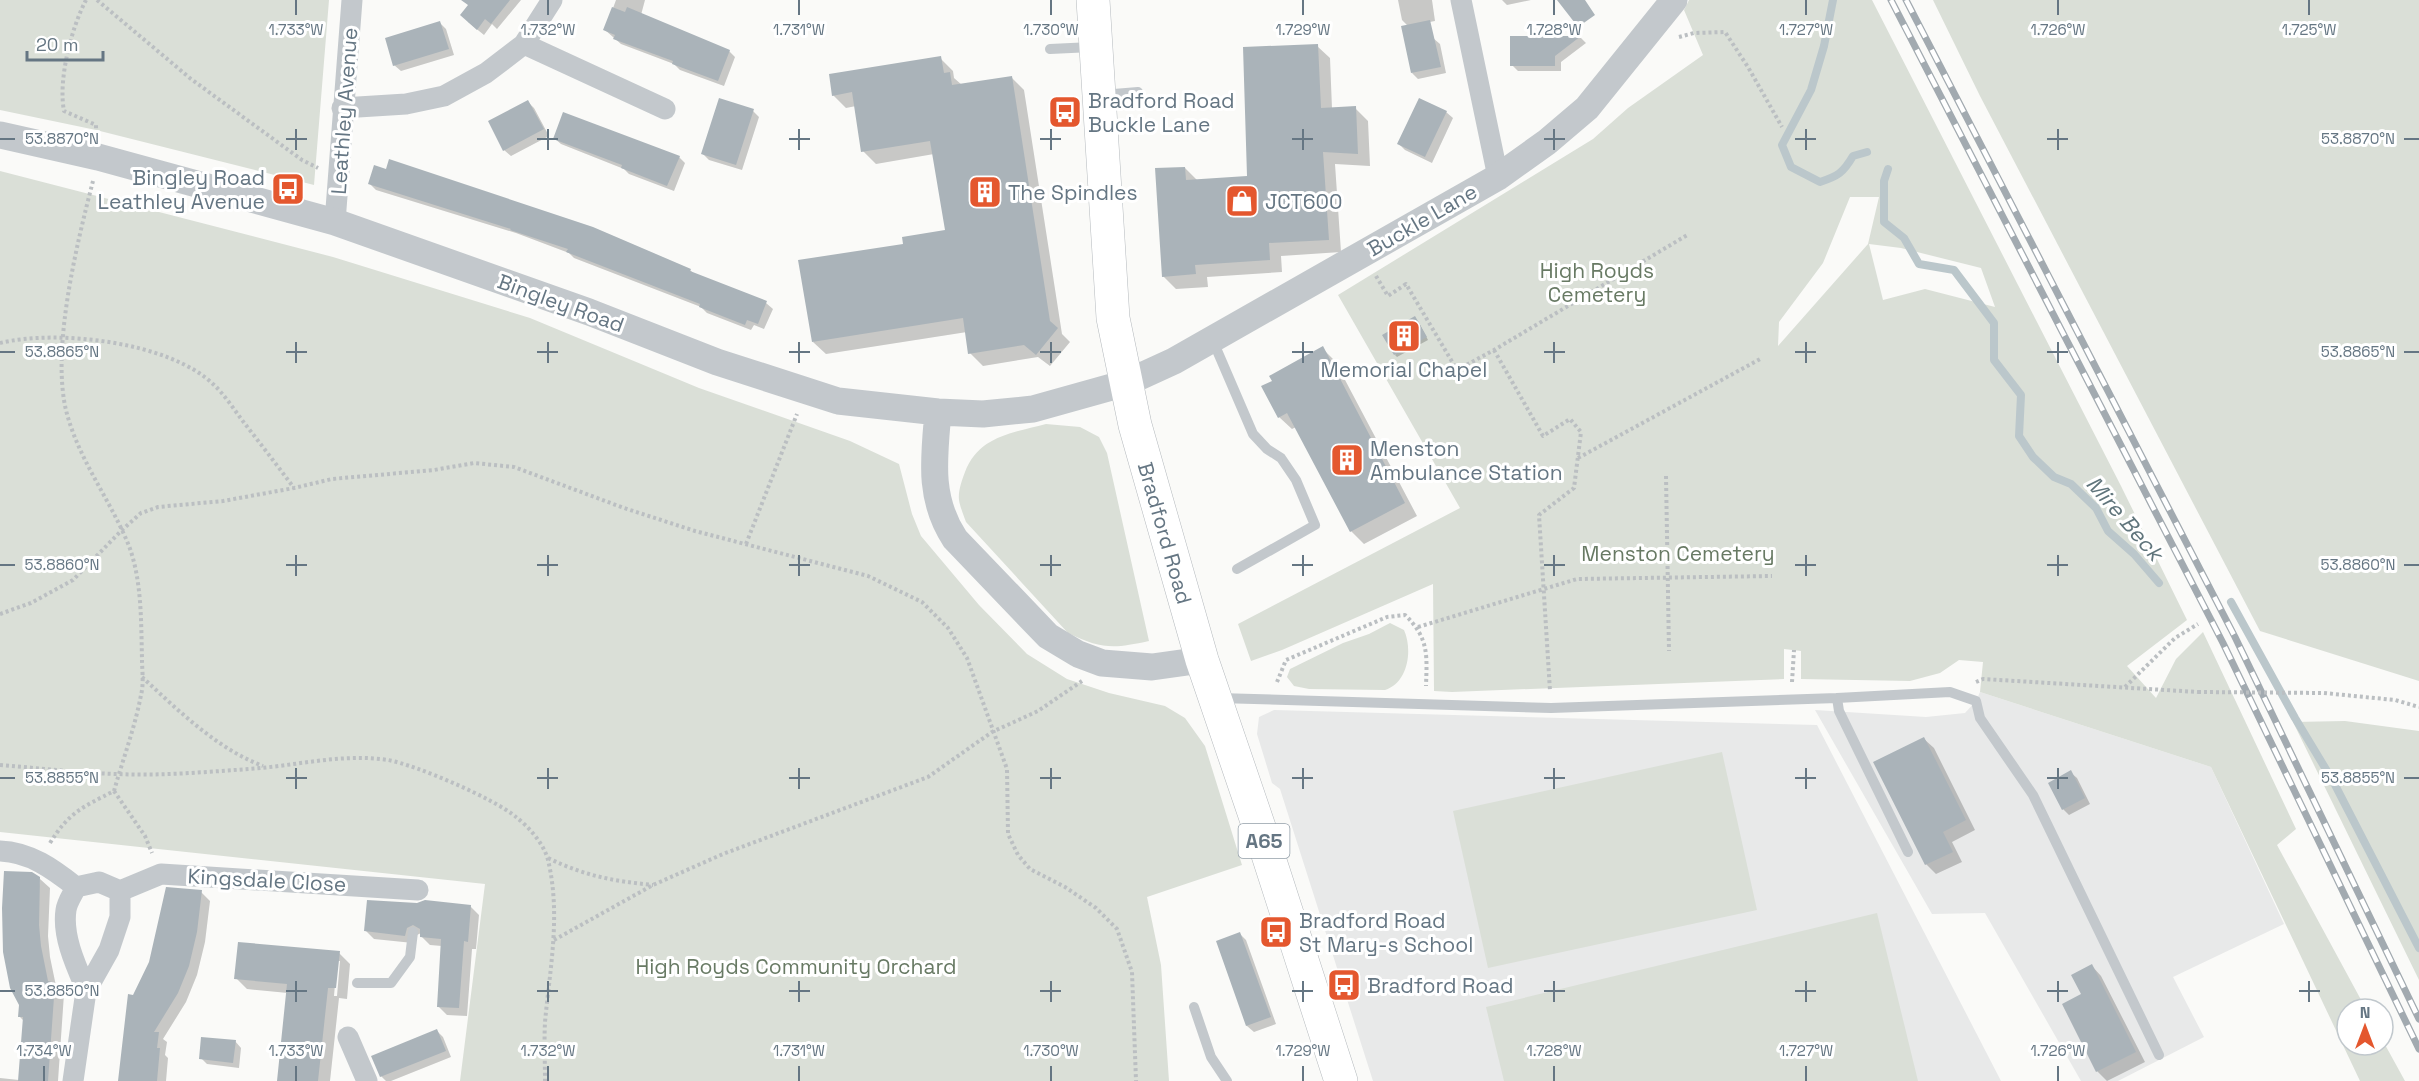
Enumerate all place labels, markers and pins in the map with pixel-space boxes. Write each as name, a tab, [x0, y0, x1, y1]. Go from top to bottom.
place label: Bradford Road Buckle Lane	[1088, 87, 1235, 138]
bus stop icon: Bradford Road Buckle Lane	[1047, 94, 1083, 130]
place label: Bingley Road Leathley Avenue	[98, 164, 265, 215]
bus stop icon: Bingley Road Leathley Avenue	[270, 171, 306, 207]
building icon: The Spindles	[967, 174, 1003, 210]
place label: The Spindles	[1008, 179, 1138, 206]
shop icon: JCT600	[1224, 183, 1260, 219]
place label: JCT600	[1265, 188, 1342, 215]
building icon: Memorial Chapel	[1386, 318, 1422, 354]
place label: Memorial Chapel	[1321, 356, 1487, 383]
place label: Menston Ambulance Station	[1370, 435, 1563, 486]
building icon: Menston Ambulance Station	[1329, 442, 1365, 478]
place label: Bradford Road St Mary-s School	[1299, 907, 1473, 958]
bus stop icon: Bradford Road St Mary-s School	[1258, 914, 1294, 950]
bus stop icon: Bradford Road	[1326, 967, 1362, 1003]
place label: Bradford Road	[1367, 972, 1514, 999]

